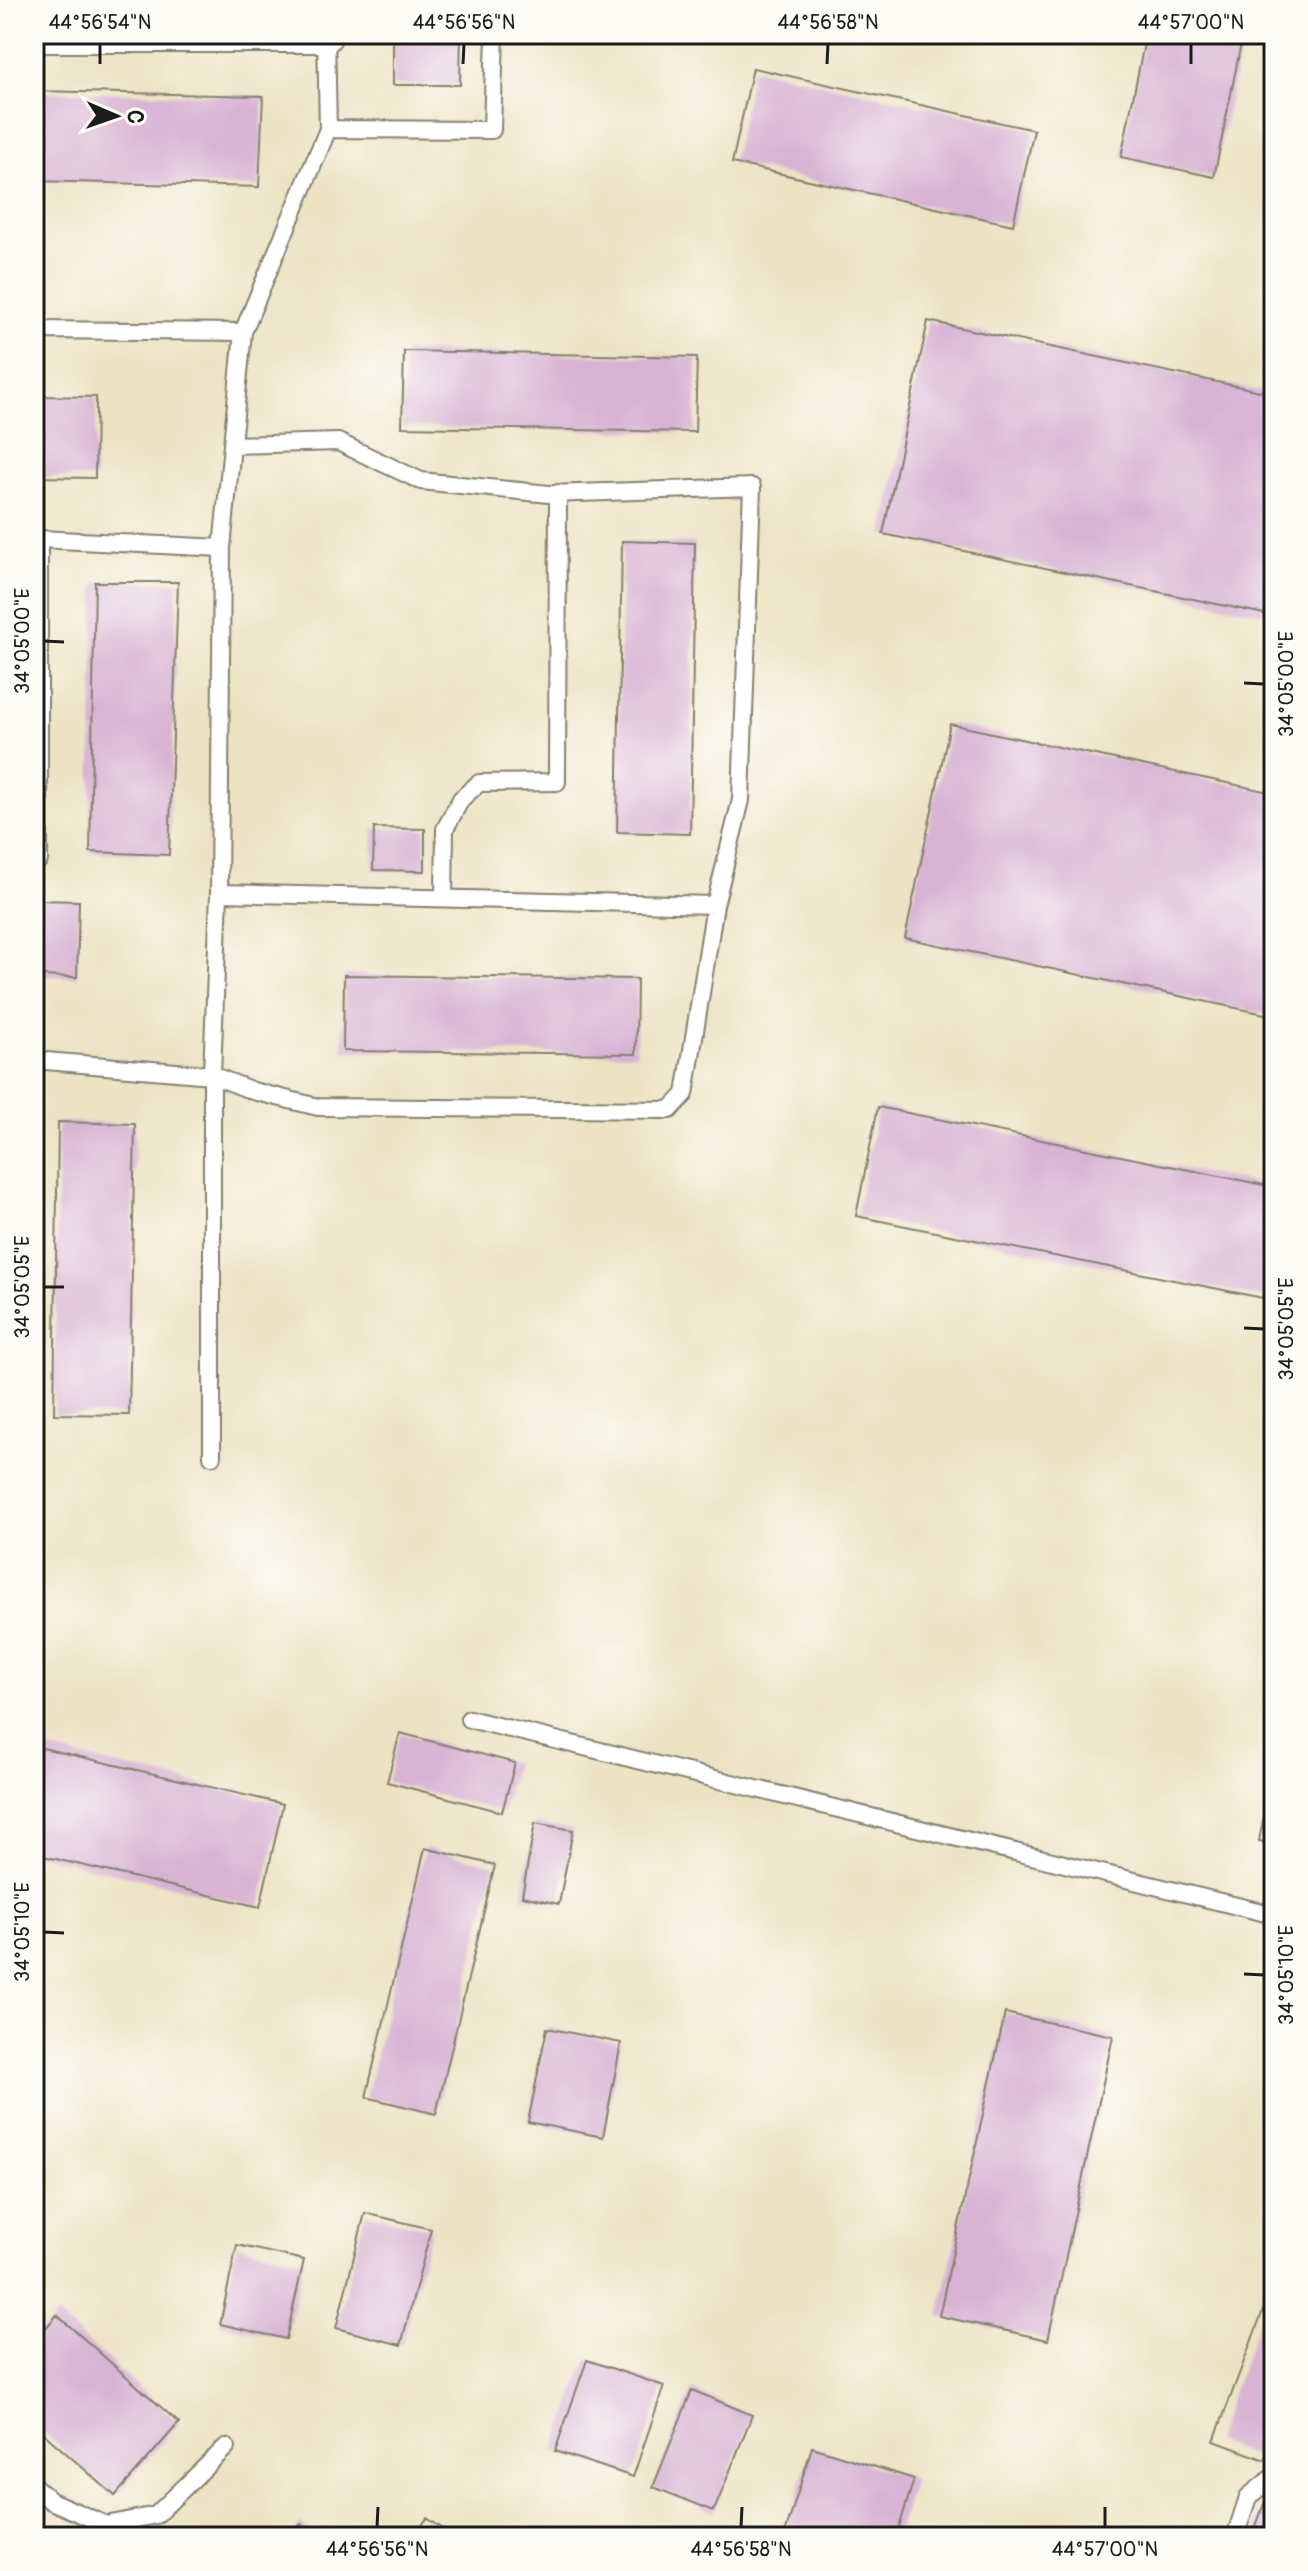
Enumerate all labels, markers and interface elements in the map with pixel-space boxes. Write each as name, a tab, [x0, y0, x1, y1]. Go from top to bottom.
text: 44°56'54"N	[49, 10, 151, 35]
text: 44°56'56"N	[413, 10, 515, 35]
text: 44°56'58"N	[778, 10, 878, 35]
text: 44°57'00"N	[1138, 10, 1244, 35]
north arrow	[76, 76, 156, 156]
text: С	[121, 109, 149, 124]
text: 34°05'00"E	[10, 588, 35, 694]
text: 34°05'00"E	[1274, 631, 1299, 737]
text: 34°05'05"E	[10, 1236, 35, 1339]
text: 34°05'05"E	[1274, 1278, 1299, 1381]
text: 34°05'10"E	[10, 1882, 35, 1982]
text: 34°05'10"E	[1274, 1925, 1299, 2025]
text: 44°56'56"N	[326, 2537, 428, 2562]
text: 44°56'58"N	[691, 2537, 791, 2562]
text: 44°57'00"N	[1052, 2537, 1158, 2562]

